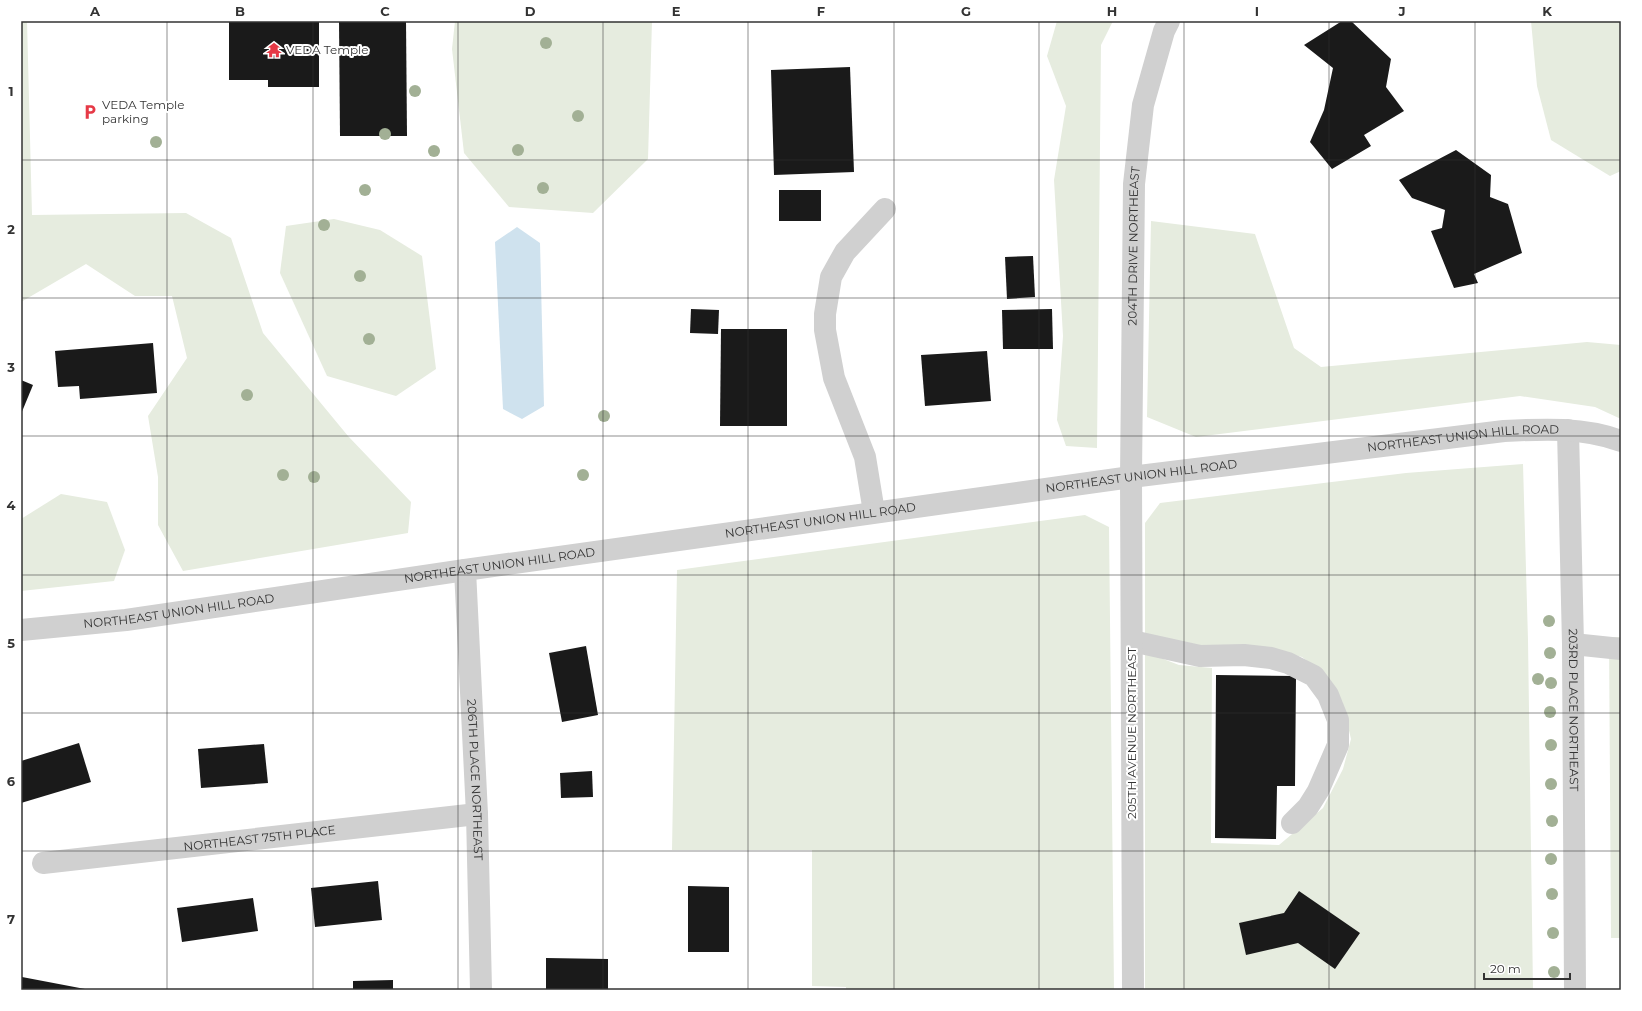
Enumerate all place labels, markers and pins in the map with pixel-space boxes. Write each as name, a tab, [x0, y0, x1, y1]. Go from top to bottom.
temple icon: VEDA Temple	[265, 41, 283, 59]
place label: VEDA Temple	[286, 42, 369, 57]
place label: VEDA Temple parking	[102, 97, 185, 126]
parking icon: VEDA Temple parking	[81, 103, 99, 121]

